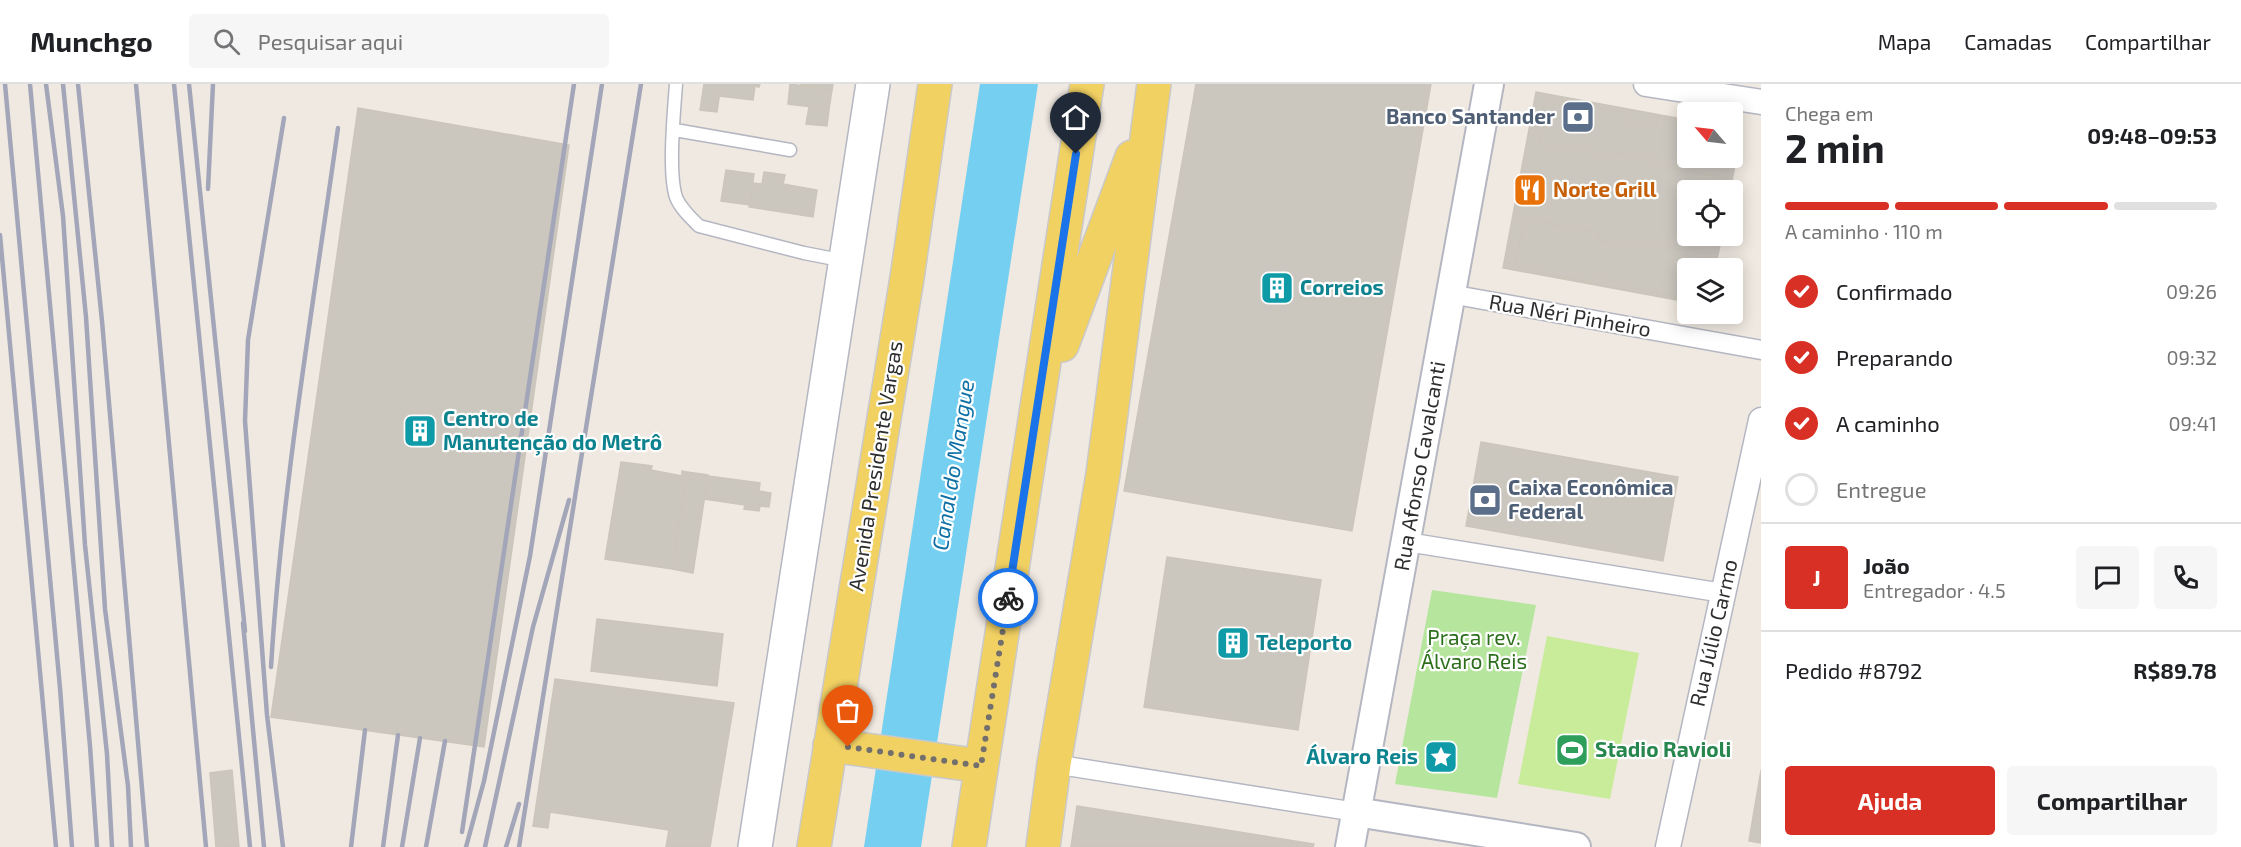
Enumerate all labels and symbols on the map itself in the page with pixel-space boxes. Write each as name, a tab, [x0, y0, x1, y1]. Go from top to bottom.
pin	[1050, 92, 1101, 154]
bank icon: Banco Santander	[1560, 99, 1596, 135]
north arrow	[1677, 102, 1743, 168]
place label: Banco Santander	[1386, 103, 1555, 128]
restaurant icon: Norte Grill	[1512, 172, 1548, 208]
place label: Norte Grill	[1553, 176, 1657, 201]
building icon: Correios	[1259, 270, 1295, 306]
place label: Correios	[1300, 274, 1384, 299]
street label: Rua Néri Pinheiro	[1487, 288, 1653, 341]
street label: Avenida Presidente Vargas	[842, 339, 907, 593]
street label: Rua Afonso Cavalcanti	[1388, 359, 1449, 572]
water label: Canal do Mangue	[926, 377, 978, 552]
place label: Centro de Manutenção do Metrô	[443, 405, 662, 456]
building icon: Centro de Manutenção do Metrô	[402, 413, 438, 449]
place label: Caixa Econômica Federal	[1508, 474, 1673, 523]
bank icon: Caixa Econômica Federal	[1467, 482, 1503, 518]
street label: Rua Júlio Carmo	[1683, 557, 1742, 709]
courier	[978, 568, 1038, 628]
park label: Praça rev. Álvaro Reis	[1421, 624, 1527, 673]
building icon: Teleporto	[1215, 625, 1251, 661]
place label: Teleporto	[1256, 629, 1352, 654]
pin	[822, 685, 873, 747]
sports icon: Stadio Ravioli	[1554, 732, 1590, 768]
place label: Stadio Ravioli	[1595, 736, 1731, 761]
place icon: Álvaro Reis	[1423, 739, 1459, 775]
place label: Álvaro Reis	[1306, 743, 1418, 768]

